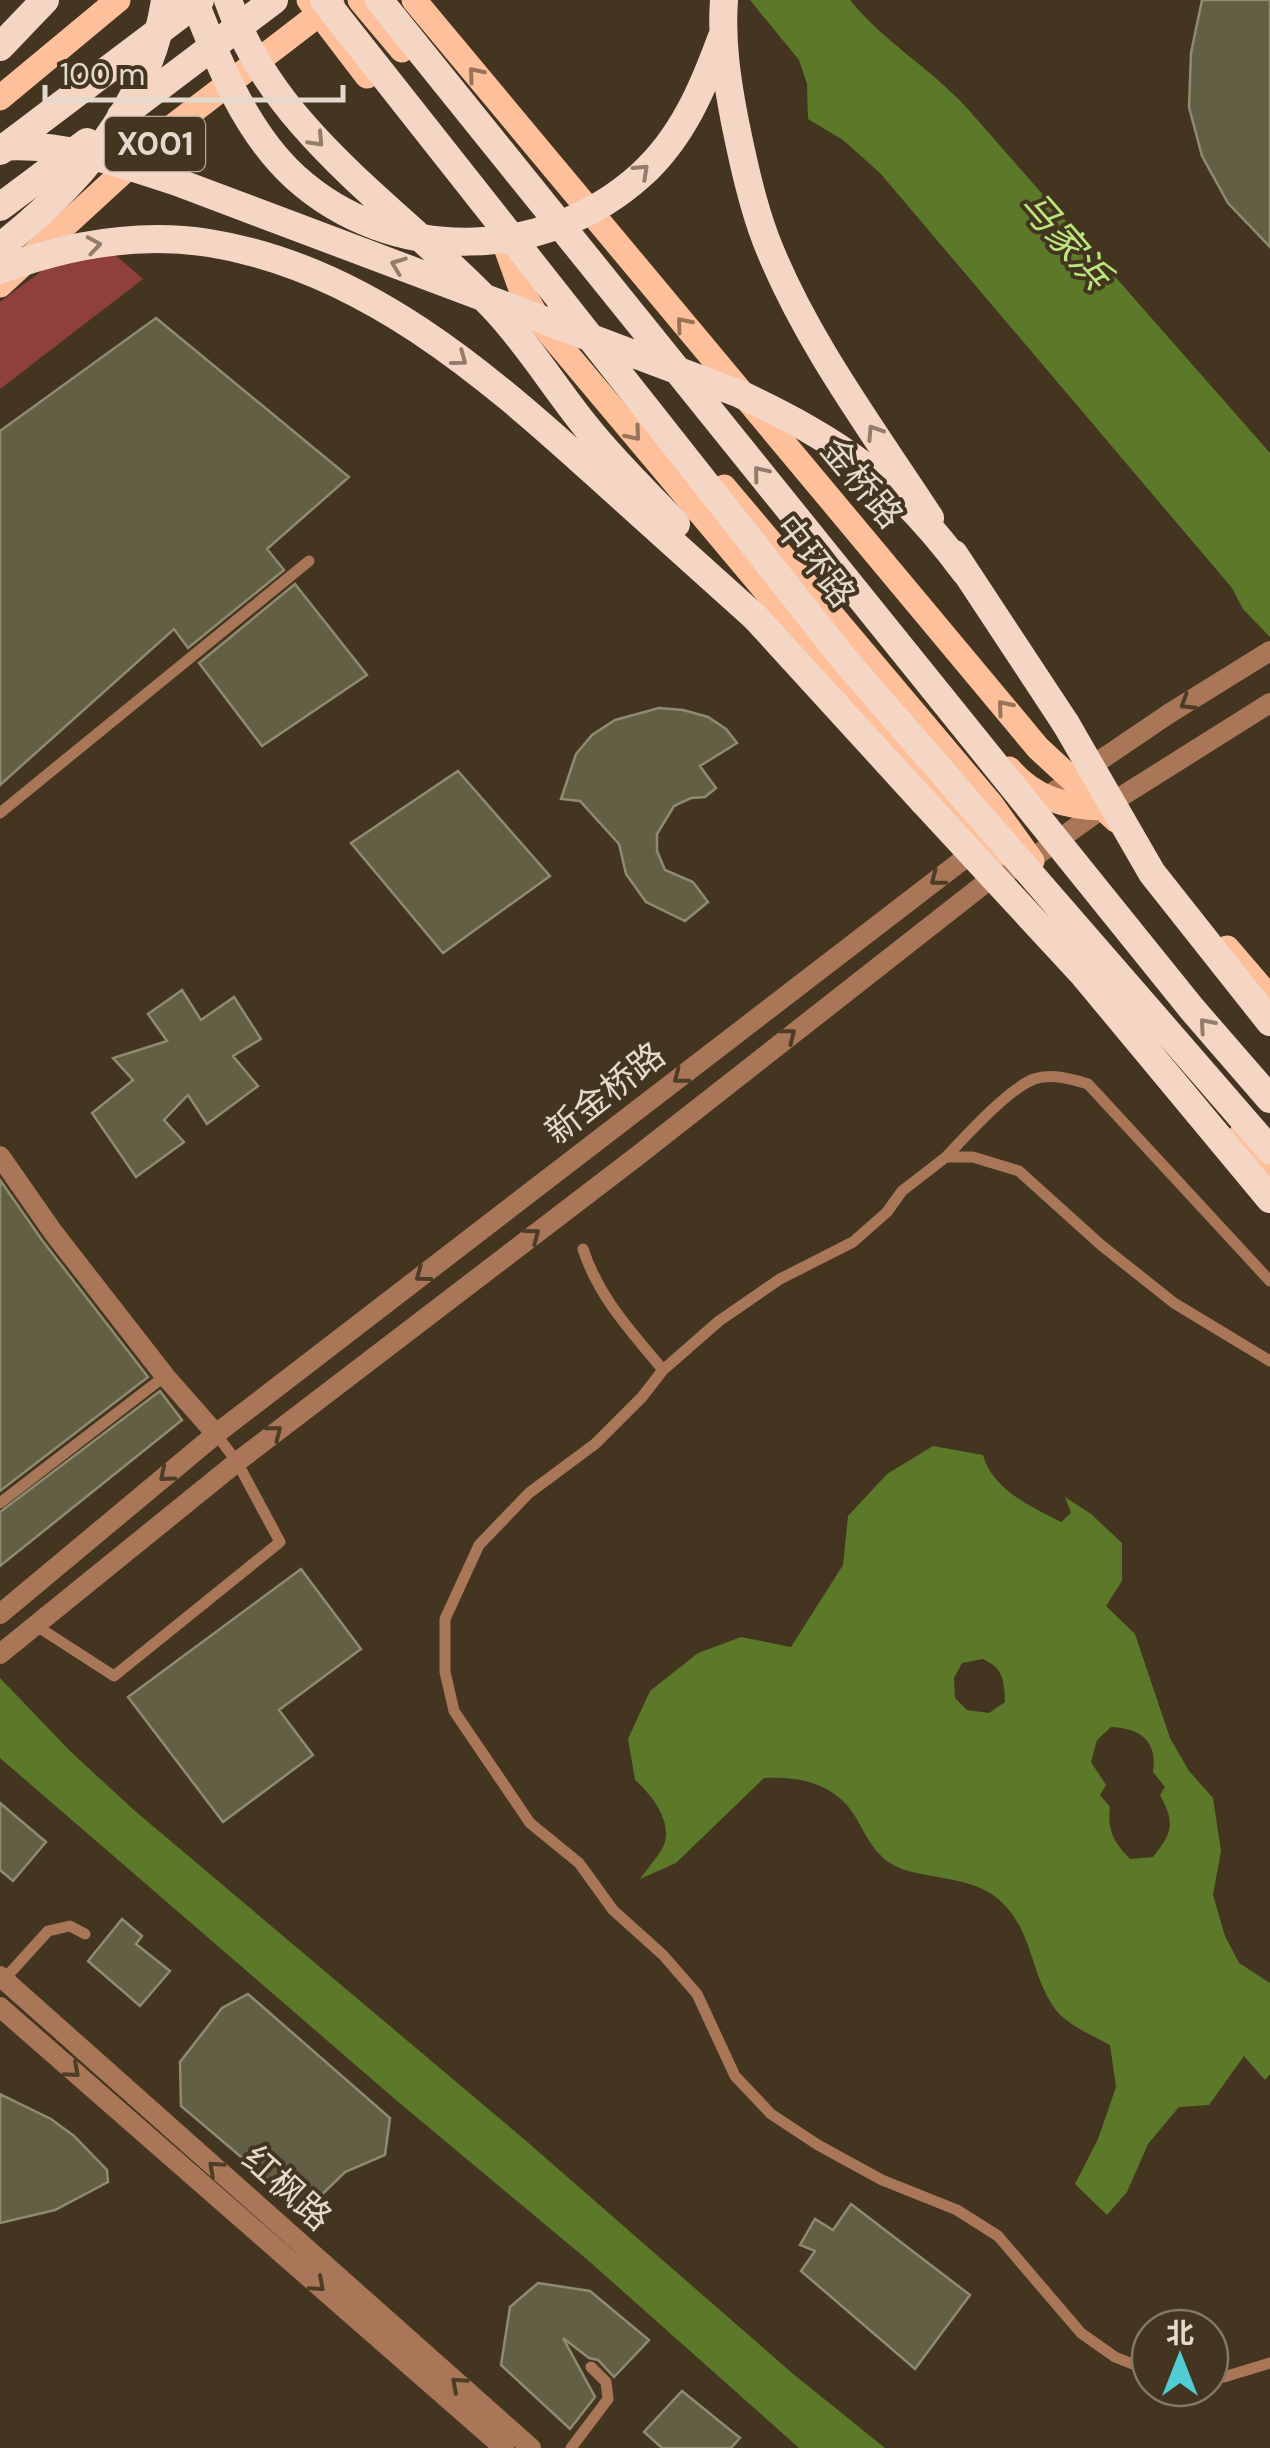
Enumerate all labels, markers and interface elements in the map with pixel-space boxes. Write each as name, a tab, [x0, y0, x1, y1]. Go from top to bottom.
scale bar	[45, 40, 342, 102]
text: 100 m	[60, 55, 145, 94]
one-way arrow	[469, 68, 487, 86]
road number: X001	[105, 117, 205, 171]
one-way arrow	[305, 128, 323, 147]
one-way arrow	[630, 165, 649, 183]
water label: 马家浜	[1009, 181, 1123, 302]
one-way arrow	[86, 235, 102, 256]
one-way arrow	[390, 256, 407, 276]
one-way arrow	[677, 317, 695, 335]
one-way arrow	[449, 348, 467, 365]
one-way arrow	[622, 423, 640, 441]
one-way arrow	[867, 424, 886, 442]
street label: 金桥路	[811, 428, 913, 538]
one-way arrow	[754, 466, 772, 484]
street label: 中环路	[765, 505, 865, 617]
one-way arrow	[1180, 690, 1198, 709]
one-way arrow	[998, 701, 1016, 719]
one-way arrow	[931, 867, 949, 884]
one-way arrow	[1200, 1018, 1218, 1036]
one-way arrow	[778, 1029, 796, 1047]
street label: 新金桥路	[536, 1032, 674, 1154]
one-way arrow	[673, 1065, 691, 1083]
one-way arrow	[522, 1229, 540, 1246]
one-way arrow	[415, 1263, 433, 1280]
one-way arrow	[264, 1427, 282, 1444]
one-way arrow	[160, 1463, 178, 1481]
one-way arrow	[62, 2060, 80, 2078]
street label: 红枫路	[233, 2136, 341, 2240]
one-way arrow	[208, 2161, 227, 2179]
one-way arrow	[306, 2274, 325, 2292]
north arrow	[1130, 2308, 1230, 2408]
text: 北	[1166, 2315, 1194, 2352]
one-way arrow	[451, 2377, 469, 2395]

